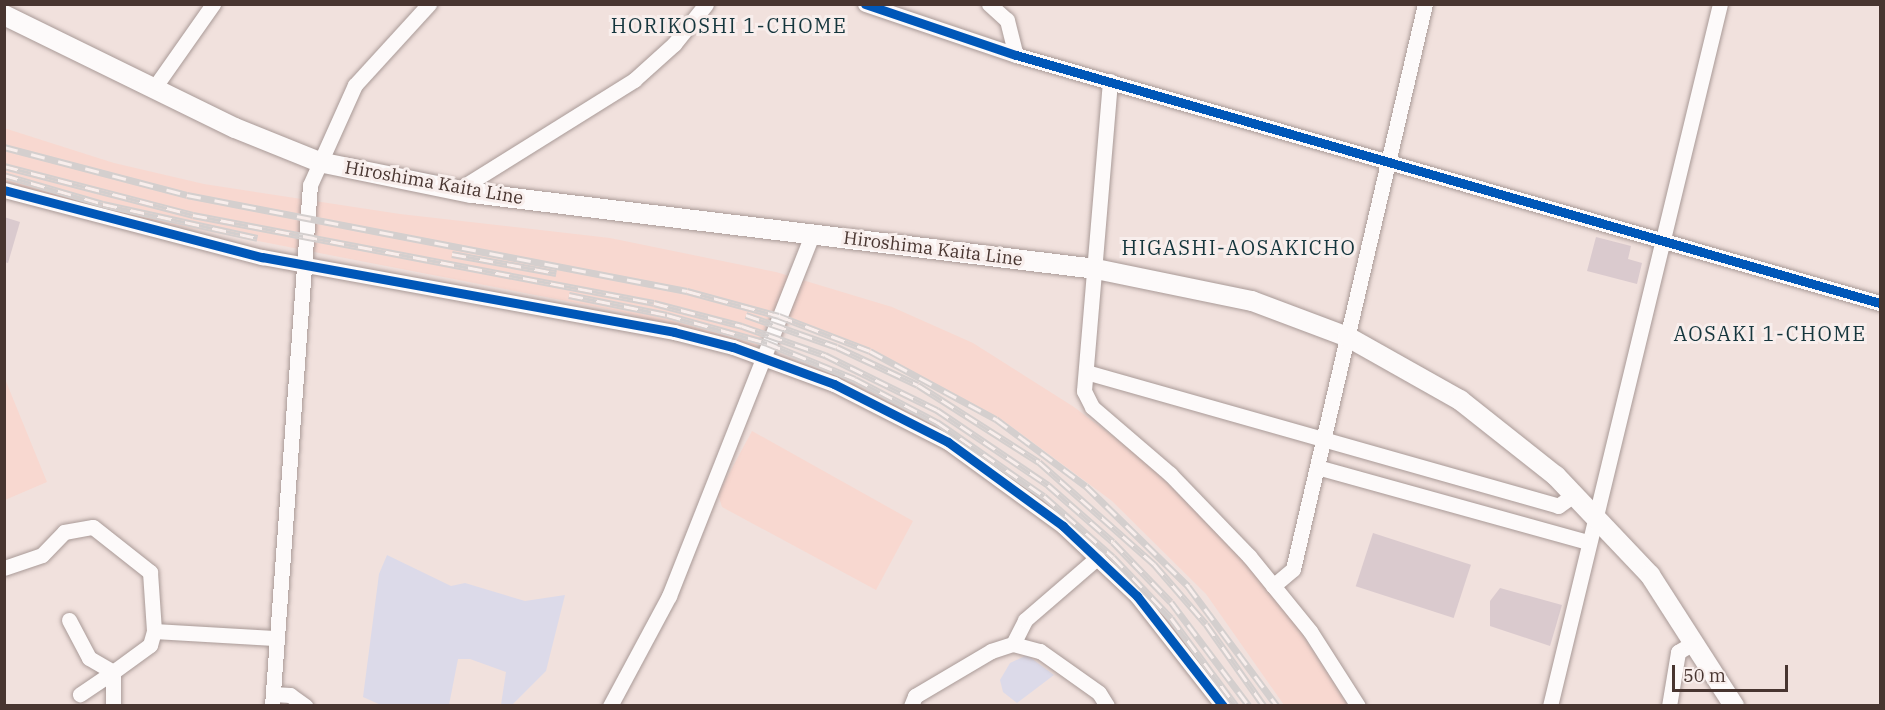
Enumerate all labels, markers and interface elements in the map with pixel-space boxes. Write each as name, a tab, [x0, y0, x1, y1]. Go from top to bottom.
district label: HORIKOSHI 1-CHOME	[611, 13, 847, 37]
street label: Hiroshima Kaita Line	[343, 157, 525, 209]
street label: Hiroshima Kaita Line	[842, 227, 1024, 271]
district label: HIGASHI-AOSAKICHO	[1122, 235, 1356, 259]
district label: AOSAKI 1-CHOME	[1673, 321, 1867, 345]
scale bar	[1675, 653, 1790, 691]
text: 50 m	[1683, 664, 1726, 687]

